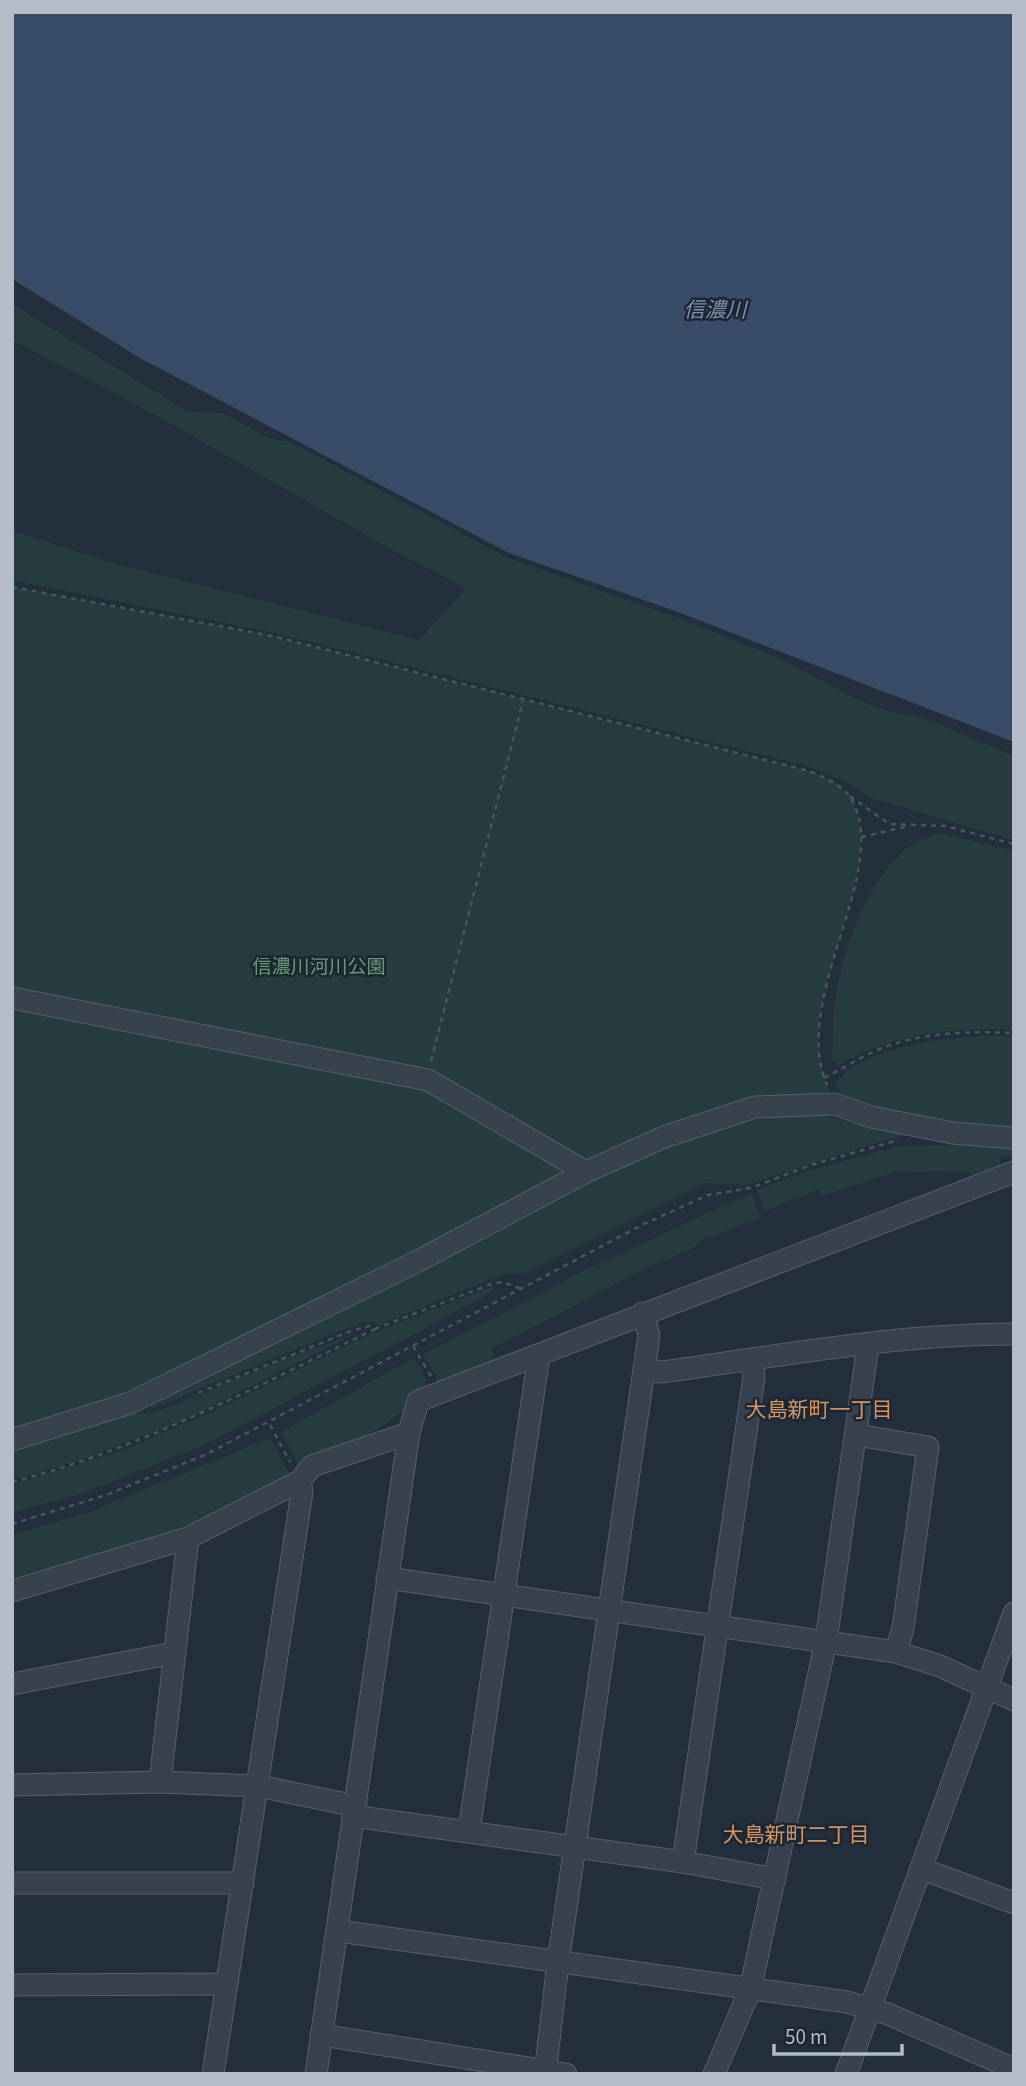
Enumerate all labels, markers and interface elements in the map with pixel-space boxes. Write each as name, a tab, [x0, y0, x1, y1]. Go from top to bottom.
water label: 信濃川	[684, 295, 748, 325]
park label: 信濃川河川公園	[252, 954, 386, 981]
district label: 大島新町一丁目	[746, 1395, 893, 1425]
district label: 大島新町二丁目	[723, 1820, 870, 1850]
scale bar	[774, 2012, 902, 2056]
text: 50 m	[785, 2022, 827, 2052]

